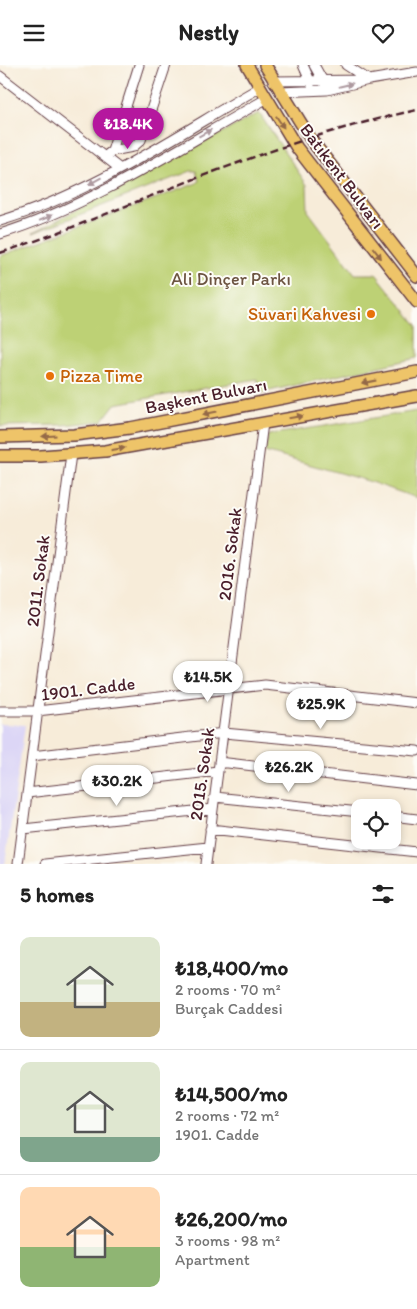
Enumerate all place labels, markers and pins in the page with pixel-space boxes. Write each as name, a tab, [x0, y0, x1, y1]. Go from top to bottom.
pin: ₺18.4K	[87, 107, 169, 150]
place label: Süvari Kahvesi	[248, 303, 361, 325]
marker: Süvari Kahvesi	[365, 308, 377, 320]
place label: Pizza Time	[60, 365, 143, 387]
marker: Pizza Time	[44, 370, 56, 382]
pin: ₺14.5K	[167, 661, 249, 703]
pin: ₺25.9K	[280, 687, 362, 730]
pin: ₺26.2K	[248, 751, 330, 793]
pin: ₺30.2K	[76, 765, 158, 807]

